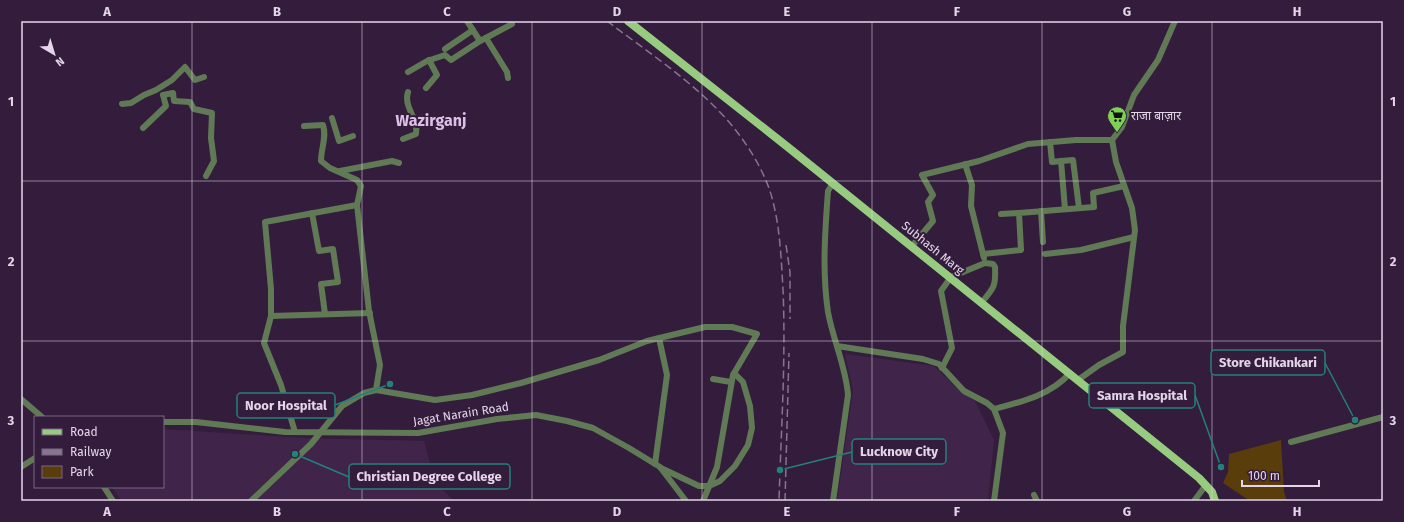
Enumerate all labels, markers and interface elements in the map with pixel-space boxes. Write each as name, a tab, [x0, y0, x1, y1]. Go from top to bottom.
text: A	[102, 4, 111, 19]
text: B	[273, 4, 281, 19]
text: C	[443, 4, 451, 19]
text: D	[613, 4, 622, 19]
text: E	[784, 4, 791, 19]
text: F	[954, 4, 961, 19]
text: G	[1123, 4, 1131, 19]
text: H	[1293, 4, 1301, 19]
north arrow	[34, 34, 74, 74]
text: N	[53, 54, 67, 69]
text: 1	[8, 94, 14, 109]
text: 1	[1390, 94, 1396, 109]
supermarket icon: राजा बाज़ार	[1106, 105, 1128, 133]
place label: राजा बाज़ार	[1131, 109, 1182, 123]
district label: Wazirganj	[396, 111, 466, 130]
street label: Subhash Marg	[899, 218, 968, 278]
text: 2	[8, 254, 15, 269]
text: 2	[1390, 254, 1397, 269]
callout: Store Chikankari	[1211, 350, 1325, 375]
text: Store Chikankari	[1219, 355, 1317, 370]
callout: Samra Hospital	[1089, 383, 1195, 408]
text: Samra Hospital	[1097, 388, 1187, 403]
callout: Noor Hospital	[237, 393, 335, 418]
text: Noor Hospital	[245, 398, 327, 413]
street label: Jagat Narain Road	[412, 400, 510, 428]
text: 3	[7, 413, 15, 428]
text: 3	[1389, 413, 1397, 428]
legend	[34, 416, 164, 488]
text: Road	[70, 425, 98, 439]
callout: Lucknow City	[852, 439, 946, 464]
text: Lucknow City	[860, 444, 938, 459]
text: Railway	[70, 445, 111, 459]
scale bar	[1242, 462, 1319, 488]
callout: Christian Degree College	[349, 464, 510, 489]
text: Park	[70, 465, 94, 479]
text: Christian Degree College	[356, 469, 502, 484]
text: 100 m	[1248, 469, 1280, 483]
text: A	[102, 504, 111, 519]
text: B	[273, 504, 281, 519]
text: C	[443, 504, 451, 519]
text: D	[613, 504, 622, 519]
text: E	[784, 504, 791, 519]
text: F	[954, 504, 961, 519]
text: G	[1123, 504, 1131, 519]
text: H	[1293, 504, 1301, 519]

